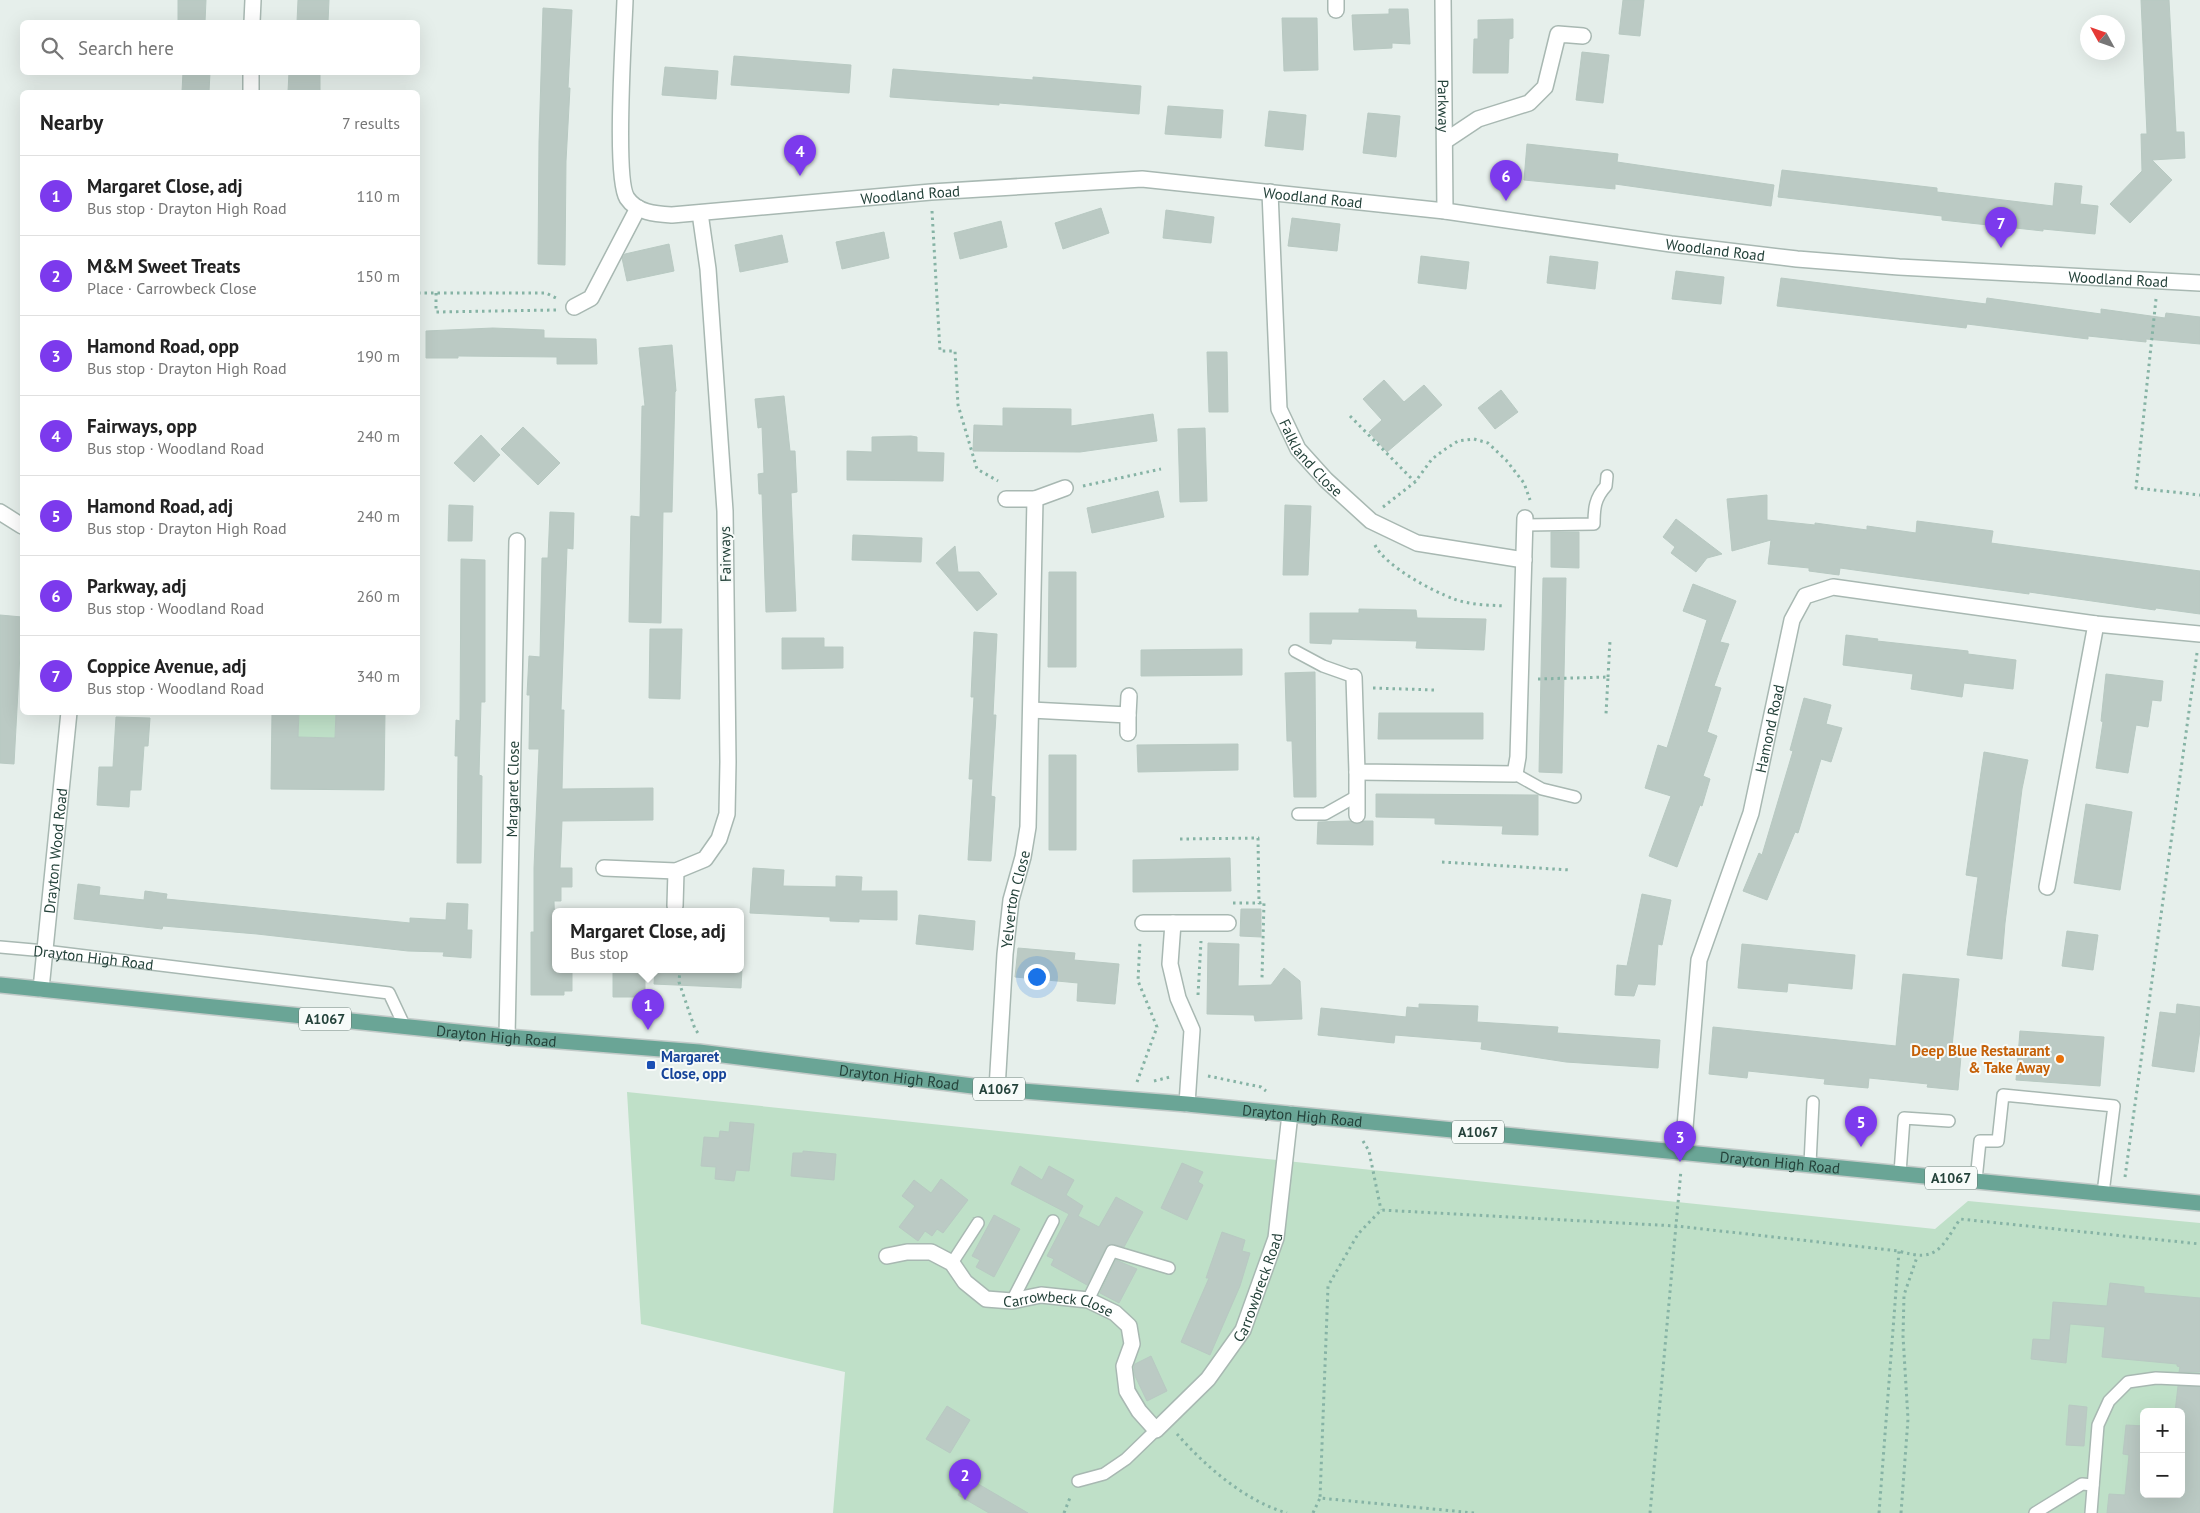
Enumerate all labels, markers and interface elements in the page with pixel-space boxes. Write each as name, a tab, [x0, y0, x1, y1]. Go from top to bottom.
north arrow	[2080, 15, 2125, 60]
search box	[20, 20, 420, 75]
icon: search	[38, 34, 66, 62]
text: Search here	[78, 36, 174, 60]
street label: Parkway	[1434, 79, 1454, 133]
text: Nearby	[40, 109, 103, 136]
text: 7 results	[342, 113, 400, 133]
pin: 4	[784, 135, 816, 176]
pin: 6	[1490, 160, 1522, 201]
text: Margaret Close, adj	[87, 174, 243, 198]
street label: Woodland Road	[860, 181, 961, 208]
street label: Woodland Road	[1262, 182, 1363, 212]
text: 1	[51, 186, 61, 206]
text: 110 m	[357, 186, 400, 206]
text: Bus stop · Drayton High Road	[87, 198, 287, 218]
pin: 7	[1985, 207, 2017, 248]
street label: Woodland Road	[1665, 234, 1766, 265]
text: M&M Sweet Treats	[87, 254, 240, 278]
text: 2	[51, 266, 61, 286]
text: 150 m	[357, 266, 400, 286]
street label: Woodland Road	[2068, 267, 2169, 291]
text: Place · Carrowbeck Close	[87, 278, 257, 298]
text: Hamond Road, opp	[87, 334, 239, 358]
text: 3	[51, 346, 61, 366]
text: 190 m	[357, 346, 400, 366]
text: Bus stop · Drayton High Road	[87, 358, 287, 378]
text: Fairways, opp	[87, 414, 197, 438]
street label: Falkland Close	[1276, 416, 1347, 500]
text: 4	[51, 426, 61, 446]
text: 240 m	[357, 426, 400, 446]
text: Bus stop · Woodland Road	[87, 438, 264, 458]
text: Hamond Road, adj	[87, 494, 233, 518]
text: 5	[51, 506, 61, 526]
text: 240 m	[357, 506, 400, 526]
text: Bus stop · Drayton High Road	[87, 518, 287, 538]
street label: Fairways	[715, 526, 735, 582]
text: Parkway, adj	[87, 574, 187, 598]
text: 6	[51, 586, 61, 606]
text: 260 m	[357, 586, 400, 606]
text: Bus stop · Woodland Road	[87, 598, 264, 618]
text: Coppice Avenue, adj	[87, 654, 247, 678]
text: 7	[51, 666, 61, 686]
text: 340 m	[357, 666, 400, 686]
text: Bus stop · Woodland Road	[87, 678, 264, 698]
street label: Hamond Road	[1750, 683, 1788, 774]
street label: Margaret Close	[502, 740, 522, 838]
street label: Drayton Wood Road	[39, 787, 71, 914]
street label: Yelverton Close	[996, 849, 1033, 949]
popup	[552, 908, 744, 973]
text: Margaret Close, adj	[570, 919, 726, 943]
street label: Drayton High Road	[33, 941, 155, 974]
text: Bus stop	[570, 943, 628, 963]
your location	[1024, 964, 1050, 990]
pin: 1	[632, 989, 664, 1030]
road number: A1067	[299, 1008, 351, 1030]
street label: Drayton High Road	[435, 1020, 557, 1050]
place label: Deep Blue Restaurant & Take Away	[1911, 1041, 2051, 1077]
place label: Margaret Close, opp	[661, 1047, 727, 1083]
marker: Deep Blue Restaurant & Take Away	[2054, 1053, 2066, 1065]
marker: Margaret Close, opp	[645, 1059, 657, 1071]
street label: Drayton High Road	[838, 1060, 960, 1094]
road number: A1067	[973, 1078, 1025, 1100]
street label: Drayton High Road	[1241, 1100, 1363, 1131]
pin: 5	[1845, 1106, 1877, 1147]
road number: A1067	[1452, 1120, 1504, 1144]
pin: 3	[1664, 1121, 1696, 1162]
street label: Drayton High Road	[1719, 1147, 1841, 1177]
road number: A1067	[1925, 1166, 1977, 1190]
street label: Carrowbreck Road	[1228, 1232, 1286, 1346]
street label: Carrowbeck Close	[1003, 1285, 1117, 1320]
map controls	[2140, 1408, 2185, 1498]
button: +	[2140, 1408, 2185, 1453]
button: −	[2140, 1453, 2185, 1498]
pin: 2	[949, 1459, 981, 1500]

